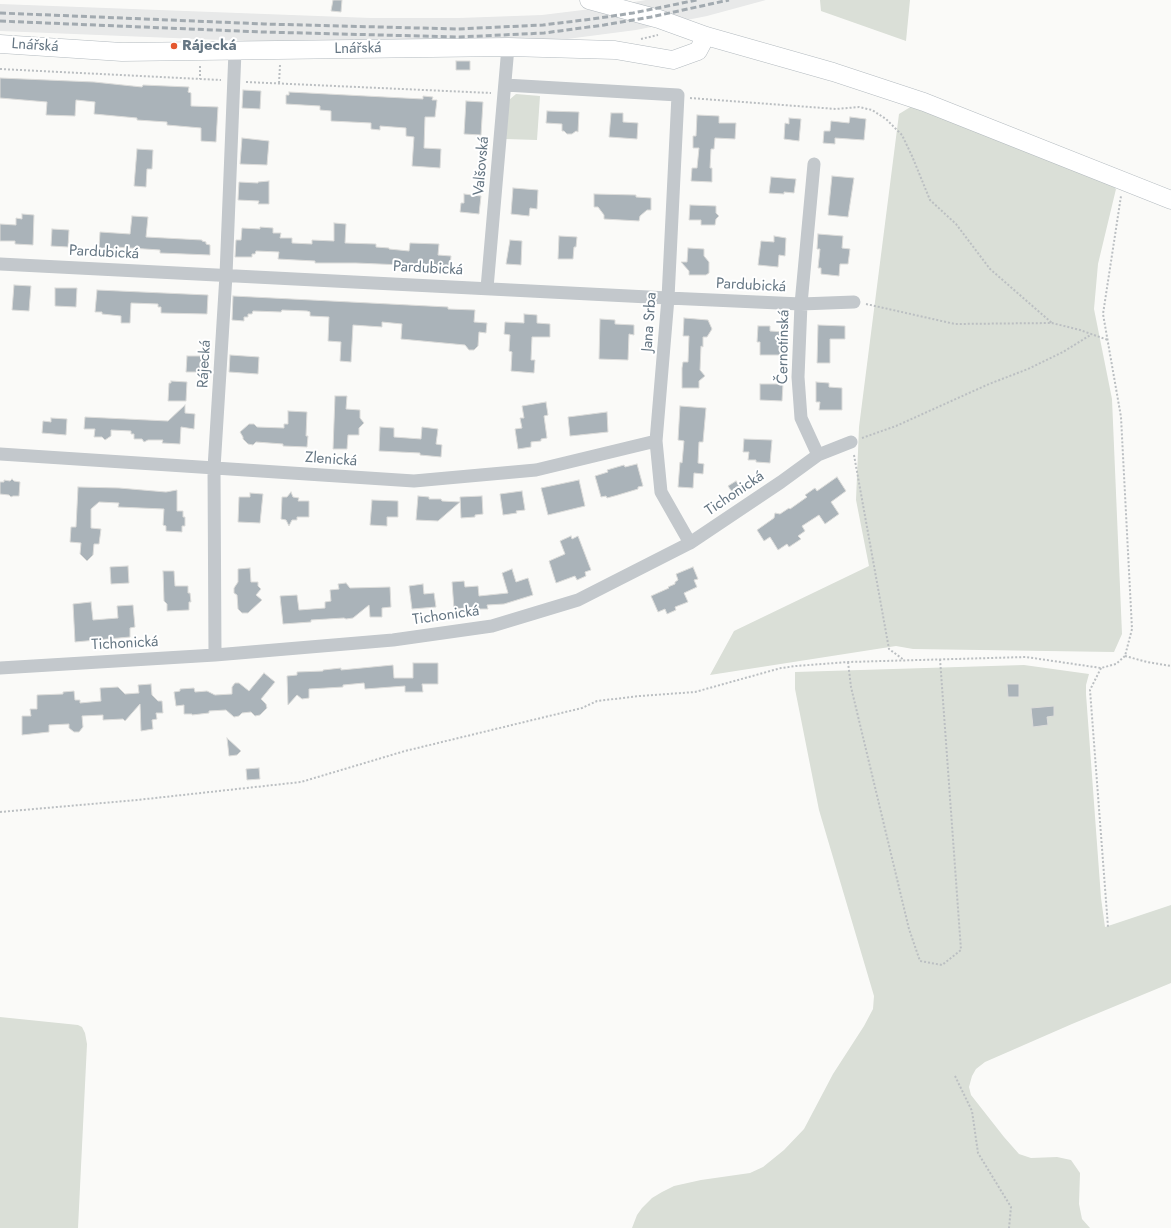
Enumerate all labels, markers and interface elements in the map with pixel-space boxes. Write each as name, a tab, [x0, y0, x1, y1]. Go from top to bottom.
street label: Lnářská	[11, 35, 59, 57]
place label: Rájecká	[182, 37, 237, 55]
street label: Lnářská	[334, 40, 382, 58]
marker: Rájecká	[169, 41, 179, 51]
street label: Valšovská	[470, 136, 494, 196]
street label: Pardubická	[69, 242, 139, 264]
street label: Pardubická	[393, 258, 463, 280]
street label: Pardubická	[716, 275, 786, 297]
street label: Jana Srba	[639, 292, 661, 352]
street label: Černotínská	[774, 310, 794, 384]
street label: Rájecká	[195, 339, 215, 389]
street label: Zlenická	[304, 449, 358, 471]
street label: Tichonická	[702, 468, 768, 520]
street label: Tichonická	[412, 602, 480, 630]
street label: Tichonická	[91, 633, 159, 655]

